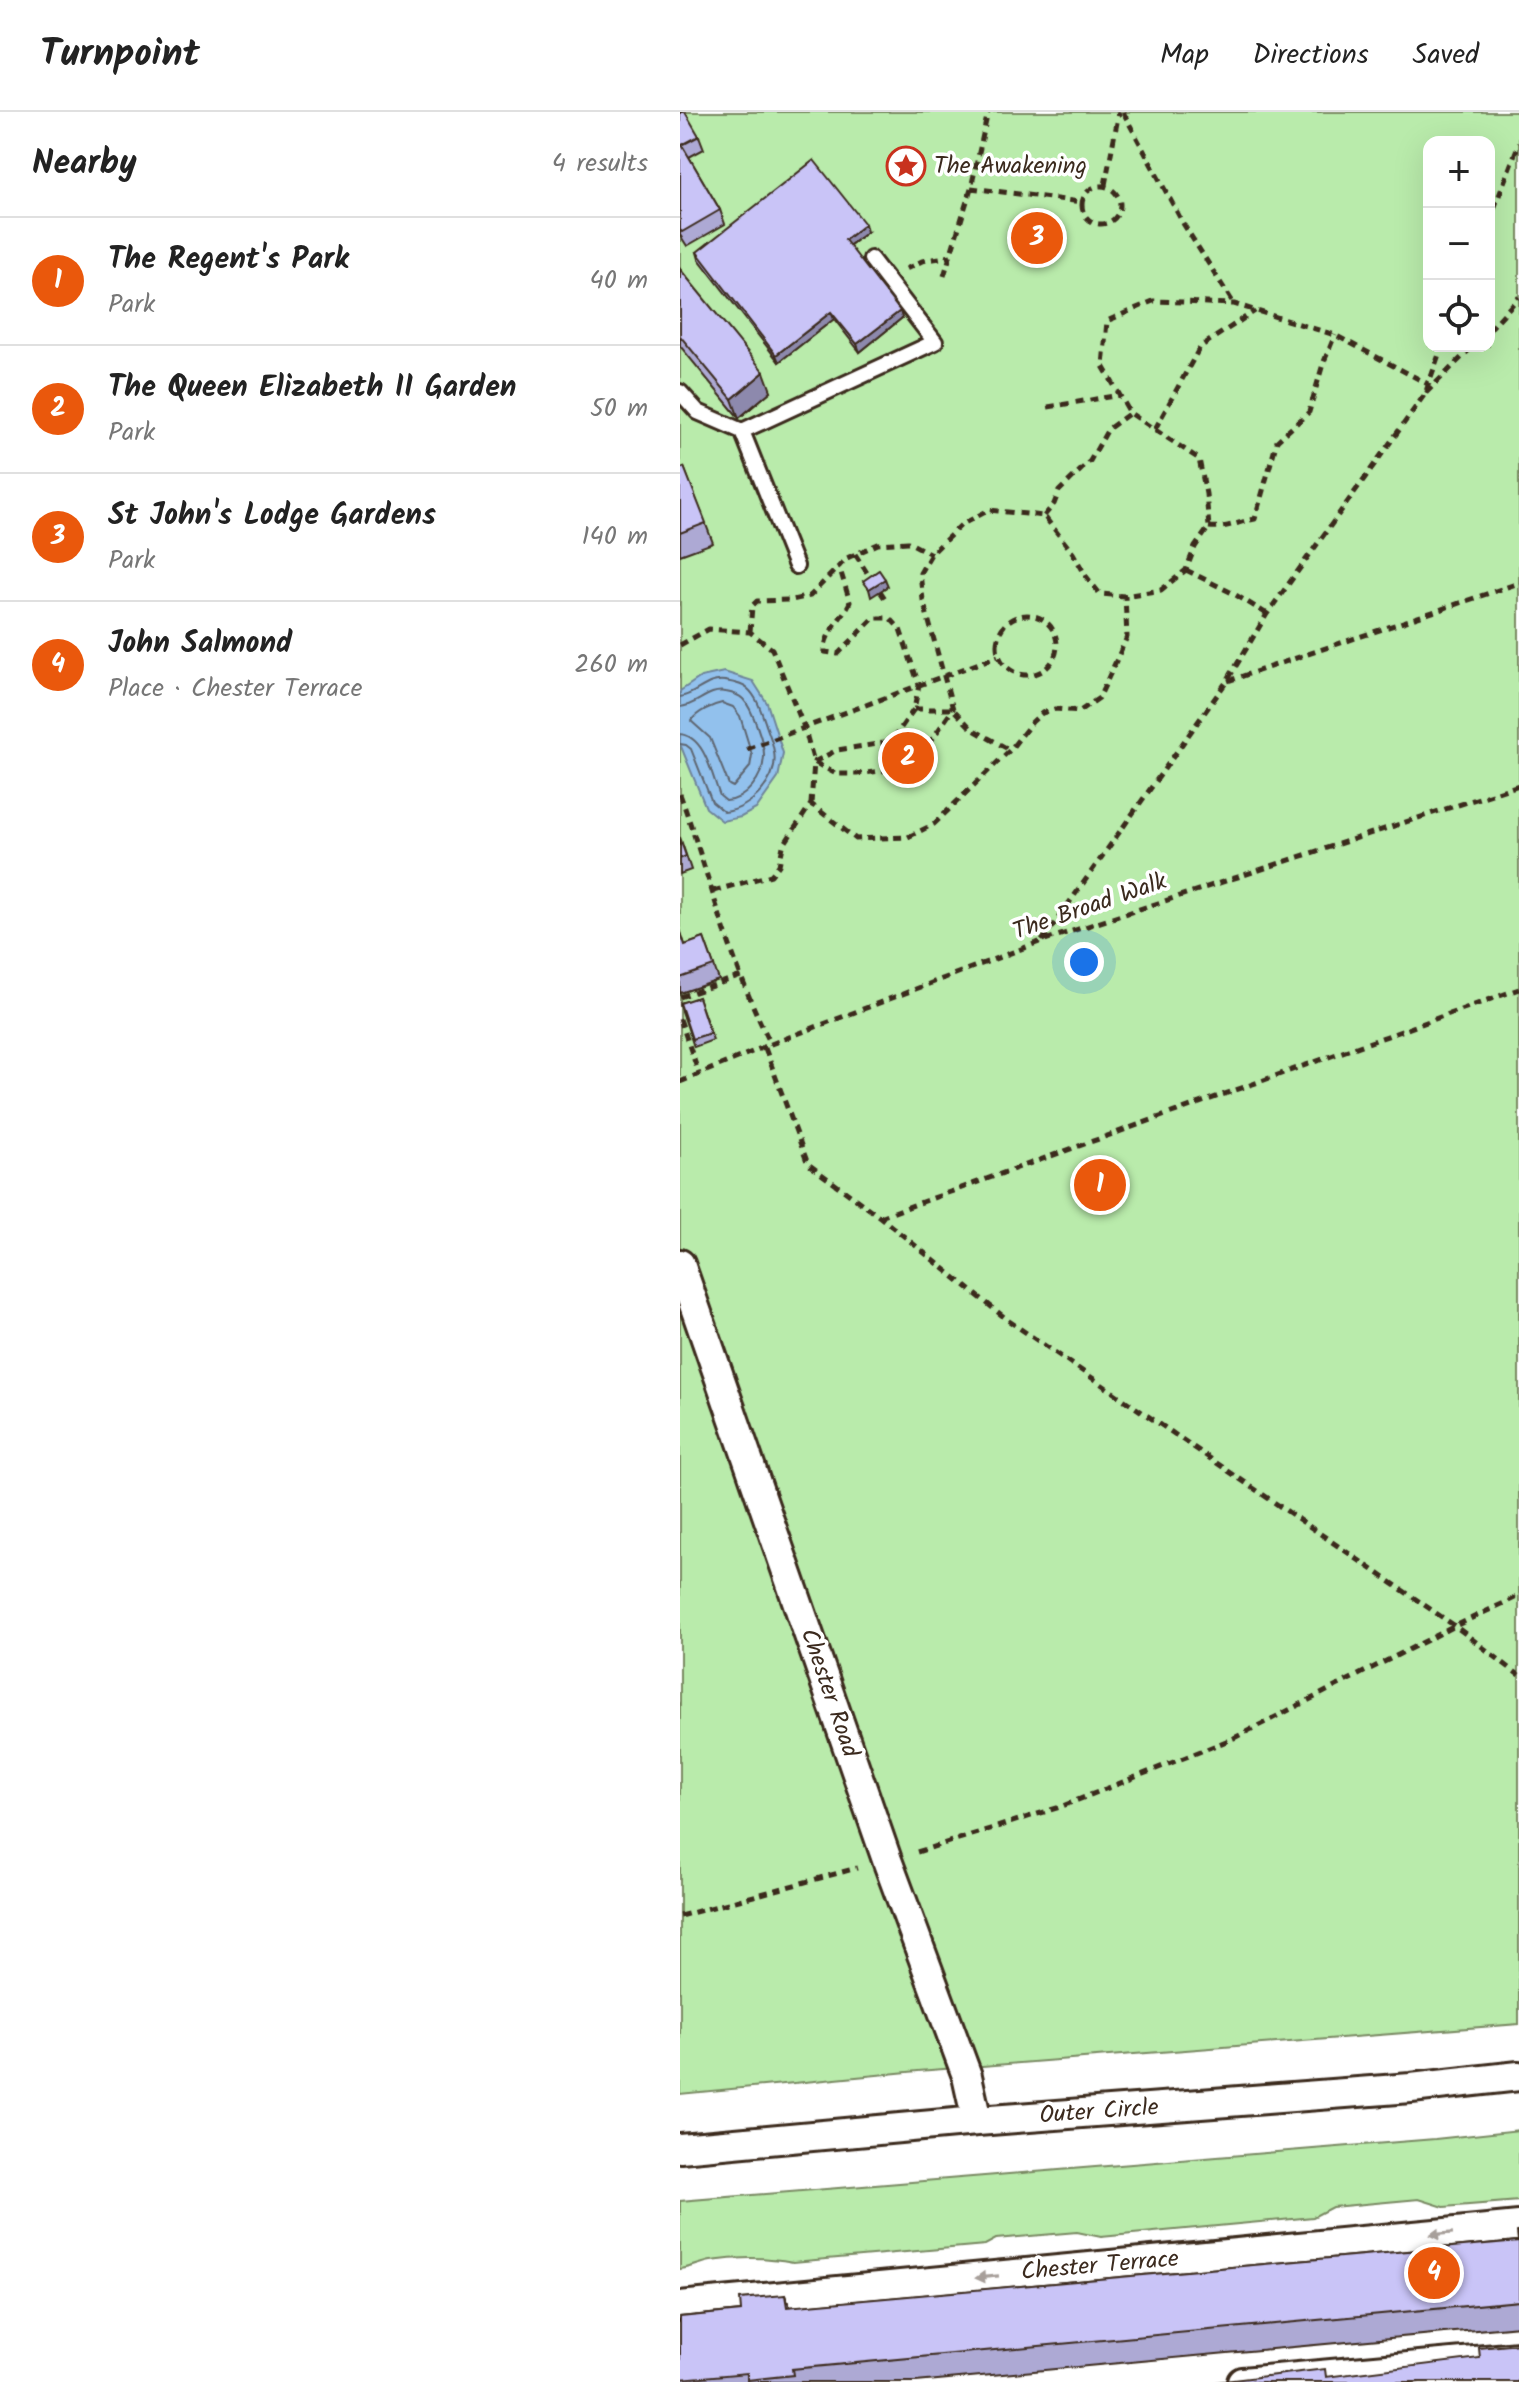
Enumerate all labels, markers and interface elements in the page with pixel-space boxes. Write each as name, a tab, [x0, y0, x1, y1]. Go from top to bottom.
text: Turnpoint	[40, 25, 200, 85]
text: Map	[1160, 33, 1209, 78]
text: Directions	[1253, 33, 1369, 78]
text: Saved	[1413, 33, 1479, 78]
map controls	[1423, 136, 1495, 352]
button: +	[1423, 136, 1495, 208]
text: Nearby	[32, 137, 137, 191]
text: 4 results	[552, 143, 648, 185]
place icon: The Awakening	[885, 145, 927, 187]
place label: The Awakening	[934, 147, 1087, 186]
pin: 3	[1011, 208, 1063, 268]
button: −	[1423, 208, 1495, 280]
text: The Regent's Park	[108, 236, 349, 284]
text: 1	[54, 260, 62, 302]
text: 40 m	[590, 260, 648, 302]
button: locate	[1423, 280, 1495, 352]
text: Park	[108, 284, 155, 326]
text: The Queen Elizabeth II Garden	[108, 364, 516, 412]
text: 2	[50, 388, 66, 430]
text: 50 m	[590, 388, 648, 430]
text: Park	[108, 412, 155, 454]
text: St John's Lodge Gardens	[108, 492, 436, 540]
text: 3	[51, 516, 65, 558]
text: 140 m	[581, 516, 648, 558]
text: Park	[108, 540, 155, 582]
text: John Salmond	[108, 620, 292, 668]
text: 4	[51, 644, 65, 686]
text: 260 m	[574, 644, 648, 686]
text: Place · Chester Terrace	[108, 668, 362, 710]
pin: 2	[882, 728, 934, 788]
street label: The Broad Walk	[1008, 862, 1173, 952]
your location	[1064, 942, 1104, 982]
pin: 1	[1074, 1155, 1126, 1215]
street label: Chester Road	[789, 1623, 870, 1764]
street label: Outer Circle	[1038, 2088, 1160, 2136]
one-way arrow	[1428, 2227, 1453, 2240]
street label: Chester Terrace	[1020, 2240, 1181, 2292]
pin: 4	[1408, 2243, 1460, 2303]
one-way arrow	[974, 2271, 999, 2284]

